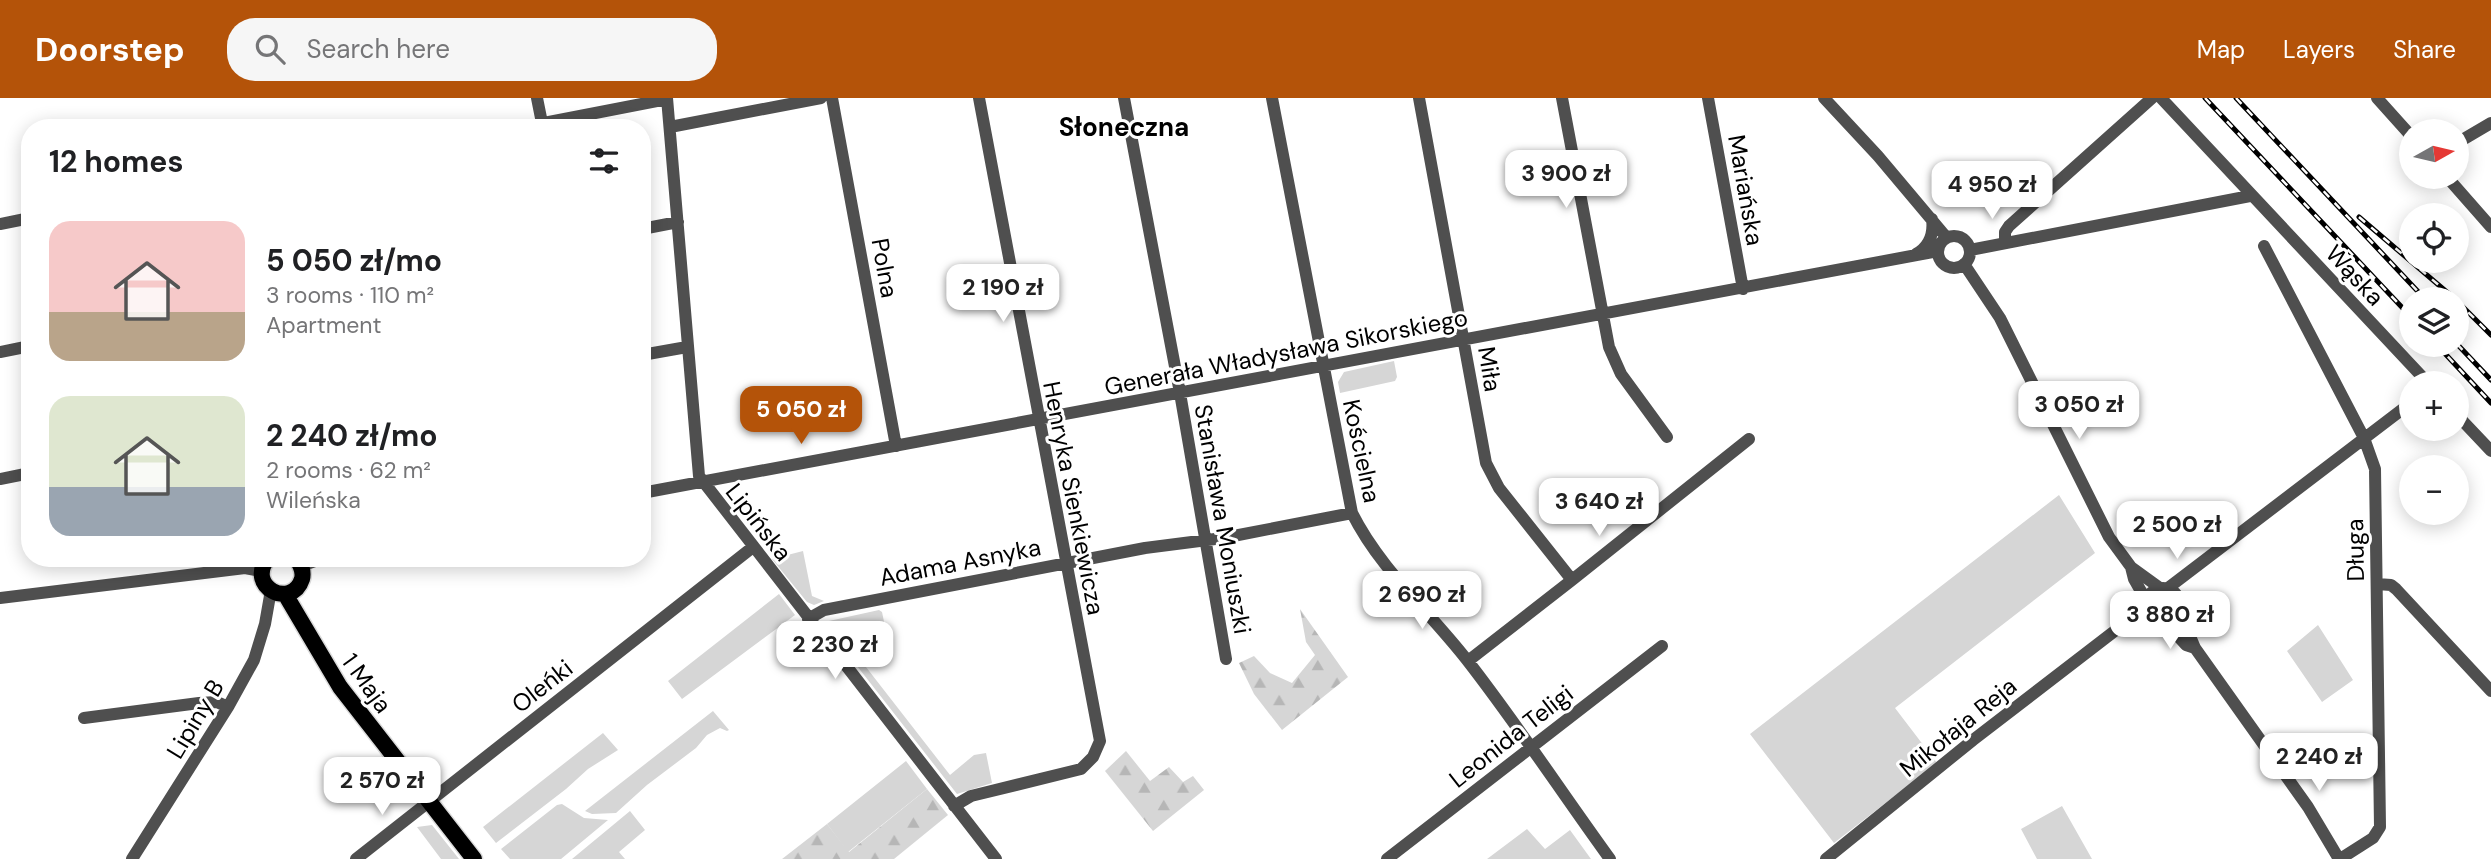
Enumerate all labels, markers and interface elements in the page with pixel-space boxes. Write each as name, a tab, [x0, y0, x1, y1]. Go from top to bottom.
search box	[227, 18, 717, 81]
text: Doorstep	[35, 28, 185, 71]
icon: search	[251, 30, 289, 68]
text: Search here	[307, 32, 450, 66]
text: Map	[2197, 34, 2245, 65]
text: Layers	[2283, 34, 2355, 65]
text: Share	[2393, 34, 2456, 65]
district label: Słoneczna	[1059, 110, 1189, 144]
north arrow	[2399, 119, 2469, 189]
map controls	[2399, 119, 2469, 525]
street label: Mariańska	[1721, 132, 1771, 248]
text: 12 homes	[49, 142, 183, 181]
icon: filters	[585, 142, 623, 180]
pin: 3 900 zł	[1494, 150, 1638, 210]
text: 3 900 zł	[1521, 158, 1611, 188]
pin: 4 950 zł	[1920, 162, 2064, 221]
text: 4 950 zł	[1948, 169, 2036, 199]
button: locate	[2399, 203, 2469, 273]
street label: Polna	[865, 236, 905, 300]
street label: Wąska	[2319, 238, 2391, 312]
text: 5 050 zł/mo	[266, 241, 442, 280]
icon: home	[105, 249, 189, 333]
pin: 2 190 zł	[931, 264, 1075, 324]
text: 2 190 zł	[962, 272, 1044, 302]
text: 3 rooms · 110 m²	[266, 280, 434, 310]
button: layers	[2399, 287, 2469, 357]
street label: Generała Władysława Sikorskiego	[1102, 302, 1470, 402]
text: Apartment	[266, 310, 381, 340]
street label: Miła	[1471, 344, 1509, 394]
button: +	[2399, 371, 2469, 441]
street label: Henryka Sienkiewicza	[1036, 379, 1112, 617]
pin: 3 050 zł	[2007, 382, 2151, 441]
pin: 5 050 zł	[729, 386, 873, 446]
text: 3 050 zł	[2034, 389, 2124, 419]
text: 5 050 zł	[756, 394, 846, 424]
street label: Kościelna	[1336, 397, 1388, 505]
street label: Stanisława Moniuszki	[1188, 402, 1258, 636]
text: 2 240 zł/mo	[266, 416, 437, 455]
icon: home	[105, 424, 189, 508]
text: 2 rooms · 62 m²	[266, 455, 431, 485]
button: −	[2399, 455, 2469, 525]
street label: Lipińska	[719, 477, 799, 567]
pin: 3 640 zł	[1527, 478, 1671, 538]
text: Wileńska	[266, 485, 361, 515]
text: 3 640 zł	[1555, 486, 1643, 516]
pin: 2 500 zł	[2105, 502, 2249, 561]
text: 2 500 zł	[2133, 509, 2221, 539]
street label: Długa	[2339, 518, 2371, 582]
street label: Adama Asnyka	[877, 531, 1043, 593]
pin: 2 690 zł	[1350, 572, 1494, 631]
text: 2 690 zł	[1378, 579, 1466, 609]
pin: 3 880 zł	[2098, 592, 2242, 651]
text: 3 880 zł	[2126, 599, 2214, 629]
pin: 2 230 zł	[763, 622, 907, 681]
text: 2 230 zł	[792, 629, 878, 659]
street label: 1 Maja	[335, 647, 399, 719]
street label: Oleńki	[505, 652, 579, 720]
street label: Mikołaja Reja	[1893, 670, 2023, 784]
street label: Lipiny B	[159, 674, 231, 764]
street label: Leonida Teligi	[1443, 678, 1579, 794]
pin: 2 240 zł	[2247, 734, 2391, 793]
text: 2 240 zł	[2276, 741, 2362, 771]
pin: 2 570 zł	[310, 758, 454, 817]
text: 2 570 zł	[340, 765, 424, 795]

